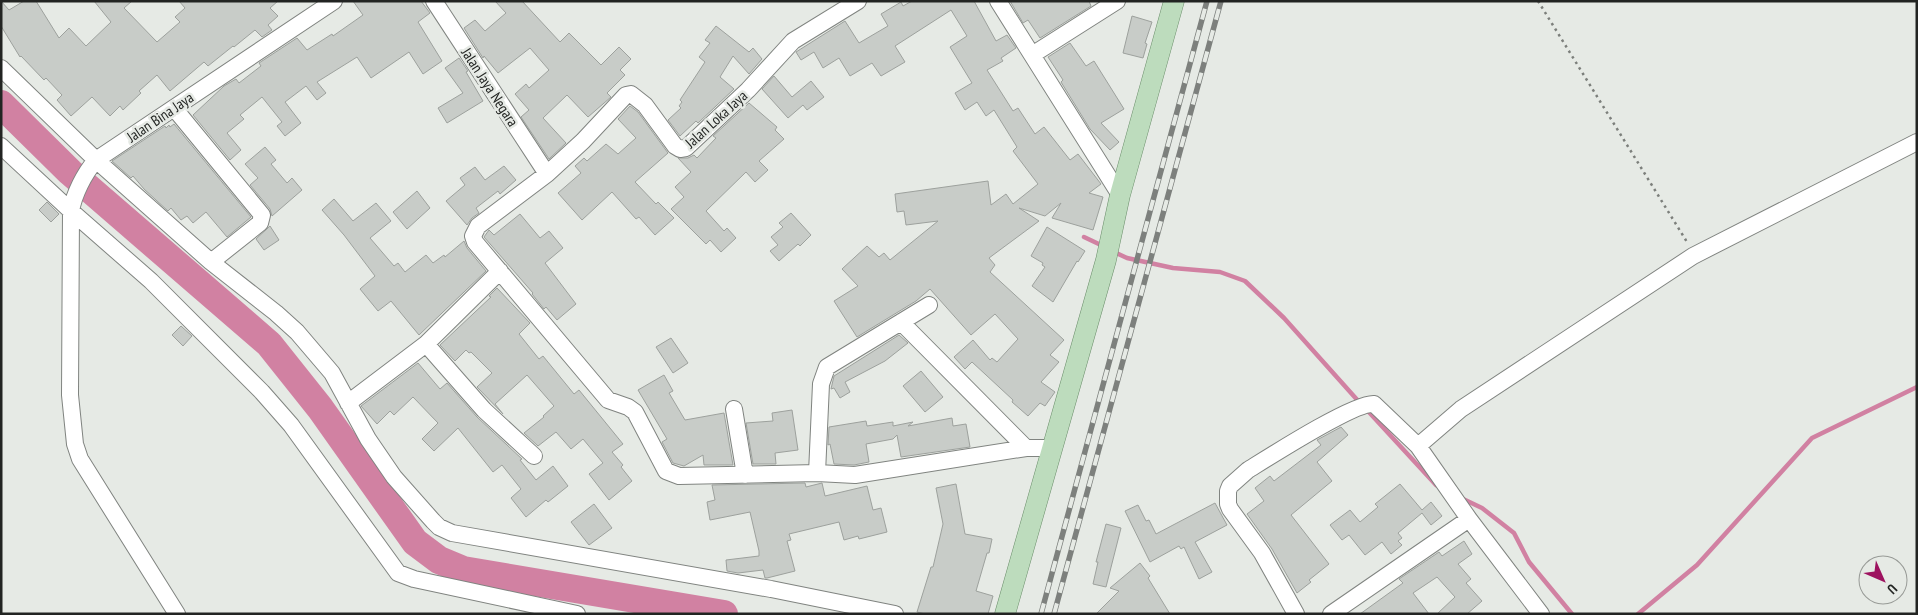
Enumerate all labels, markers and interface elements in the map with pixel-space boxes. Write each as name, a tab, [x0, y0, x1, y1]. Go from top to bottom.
street label: Jalan Jaya Negara	[457, 43, 522, 130]
street label: Jalan Loka Jaya	[680, 86, 751, 153]
street label: Jalan Bina Jaya	[122, 88, 197, 147]
north arrow	[1858, 555, 1908, 605]
text: U	[1883, 580, 1901, 598]

